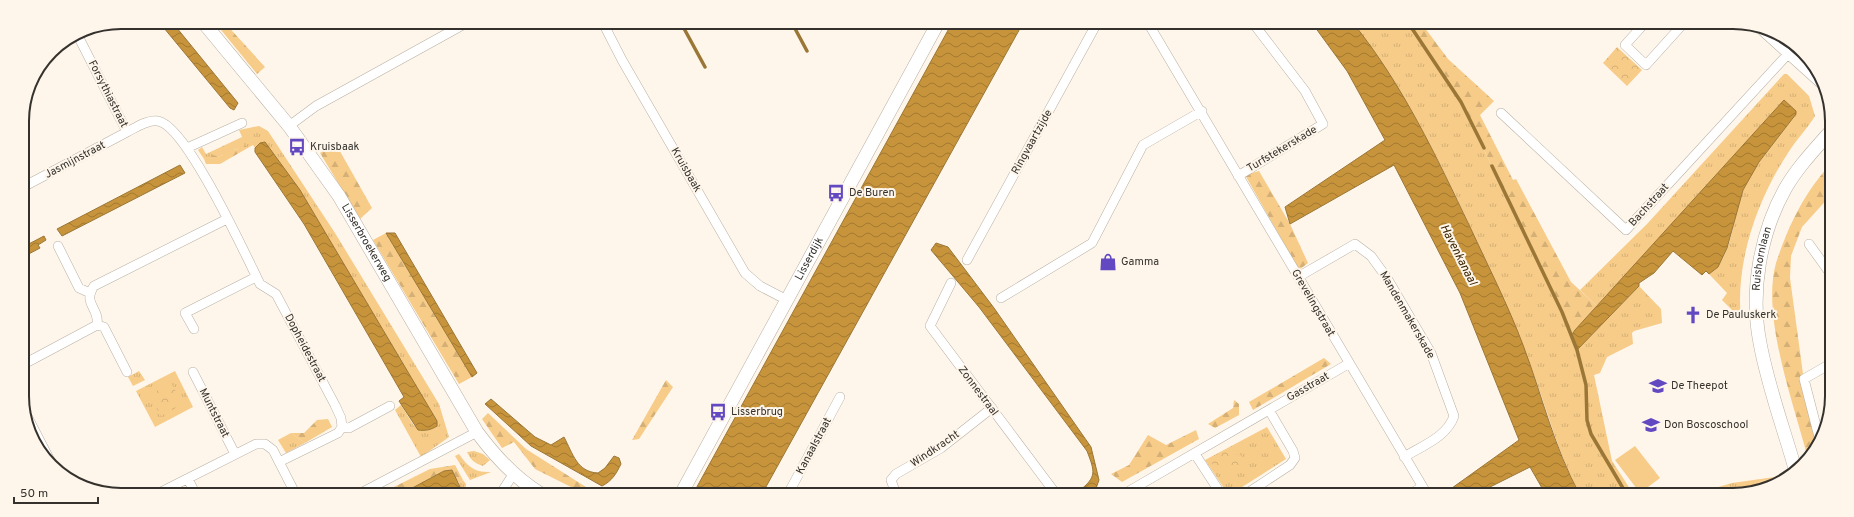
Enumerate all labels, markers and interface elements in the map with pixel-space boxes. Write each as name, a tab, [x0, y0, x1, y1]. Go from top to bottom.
street label: Forsythiastraat	[85, 58, 131, 130]
street label: Ringvaartzijde	[1008, 107, 1056, 177]
street label: Turfstekerskade	[1244, 122, 1320, 175]
bus stop icon: Kruisbaak	[287, 137, 307, 157]
street label: Jasmijnstraat	[42, 138, 108, 182]
place label: Kruisbaak	[310, 140, 360, 154]
street label: Kruisbaak	[668, 145, 704, 195]
street label: Bachstraat	[1626, 180, 1672, 230]
bus stop icon: De Buren	[826, 183, 846, 203]
place label: De Buren	[849, 186, 895, 200]
street label: Lisserbroekerweg	[338, 201, 394, 284]
water label: Havenkanaal	[1436, 222, 1481, 289]
street label: Ruishornlaan	[1749, 225, 1775, 291]
street label: Lisserdijk	[792, 235, 827, 283]
shop icon: Gamma	[1098, 252, 1118, 272]
place label: Gamma	[1121, 255, 1159, 269]
street label: Grevelingstraat	[1288, 267, 1338, 339]
street label: Mandenmakerskade	[1376, 269, 1438, 361]
church icon: De Pauluskerk	[1683, 305, 1703, 325]
place label: De Pauluskerk	[1706, 308, 1777, 322]
street label: Dopheidestraat	[281, 312, 329, 384]
street label: Zonnestraal	[955, 363, 1001, 419]
street label: Gasstraat	[1284, 369, 1332, 405]
school or university icon: De Theepot	[1648, 376, 1668, 396]
place label: De Theepot	[1671, 379, 1728, 393]
street label: Muntstraat	[196, 386, 232, 440]
bus stop icon: Lisserbrug	[708, 402, 728, 422]
place label: Lisserbrug	[731, 405, 783, 419]
street label: Kanaalstraat	[793, 415, 835, 477]
school or university icon: Don Boscoschool	[1641, 415, 1661, 435]
place label: Don Boscoschool	[1664, 418, 1749, 432]
street label: Windkracht	[908, 427, 962, 471]
scale bar	[14, 479, 98, 505]
text: 50 m	[20, 486, 48, 502]

